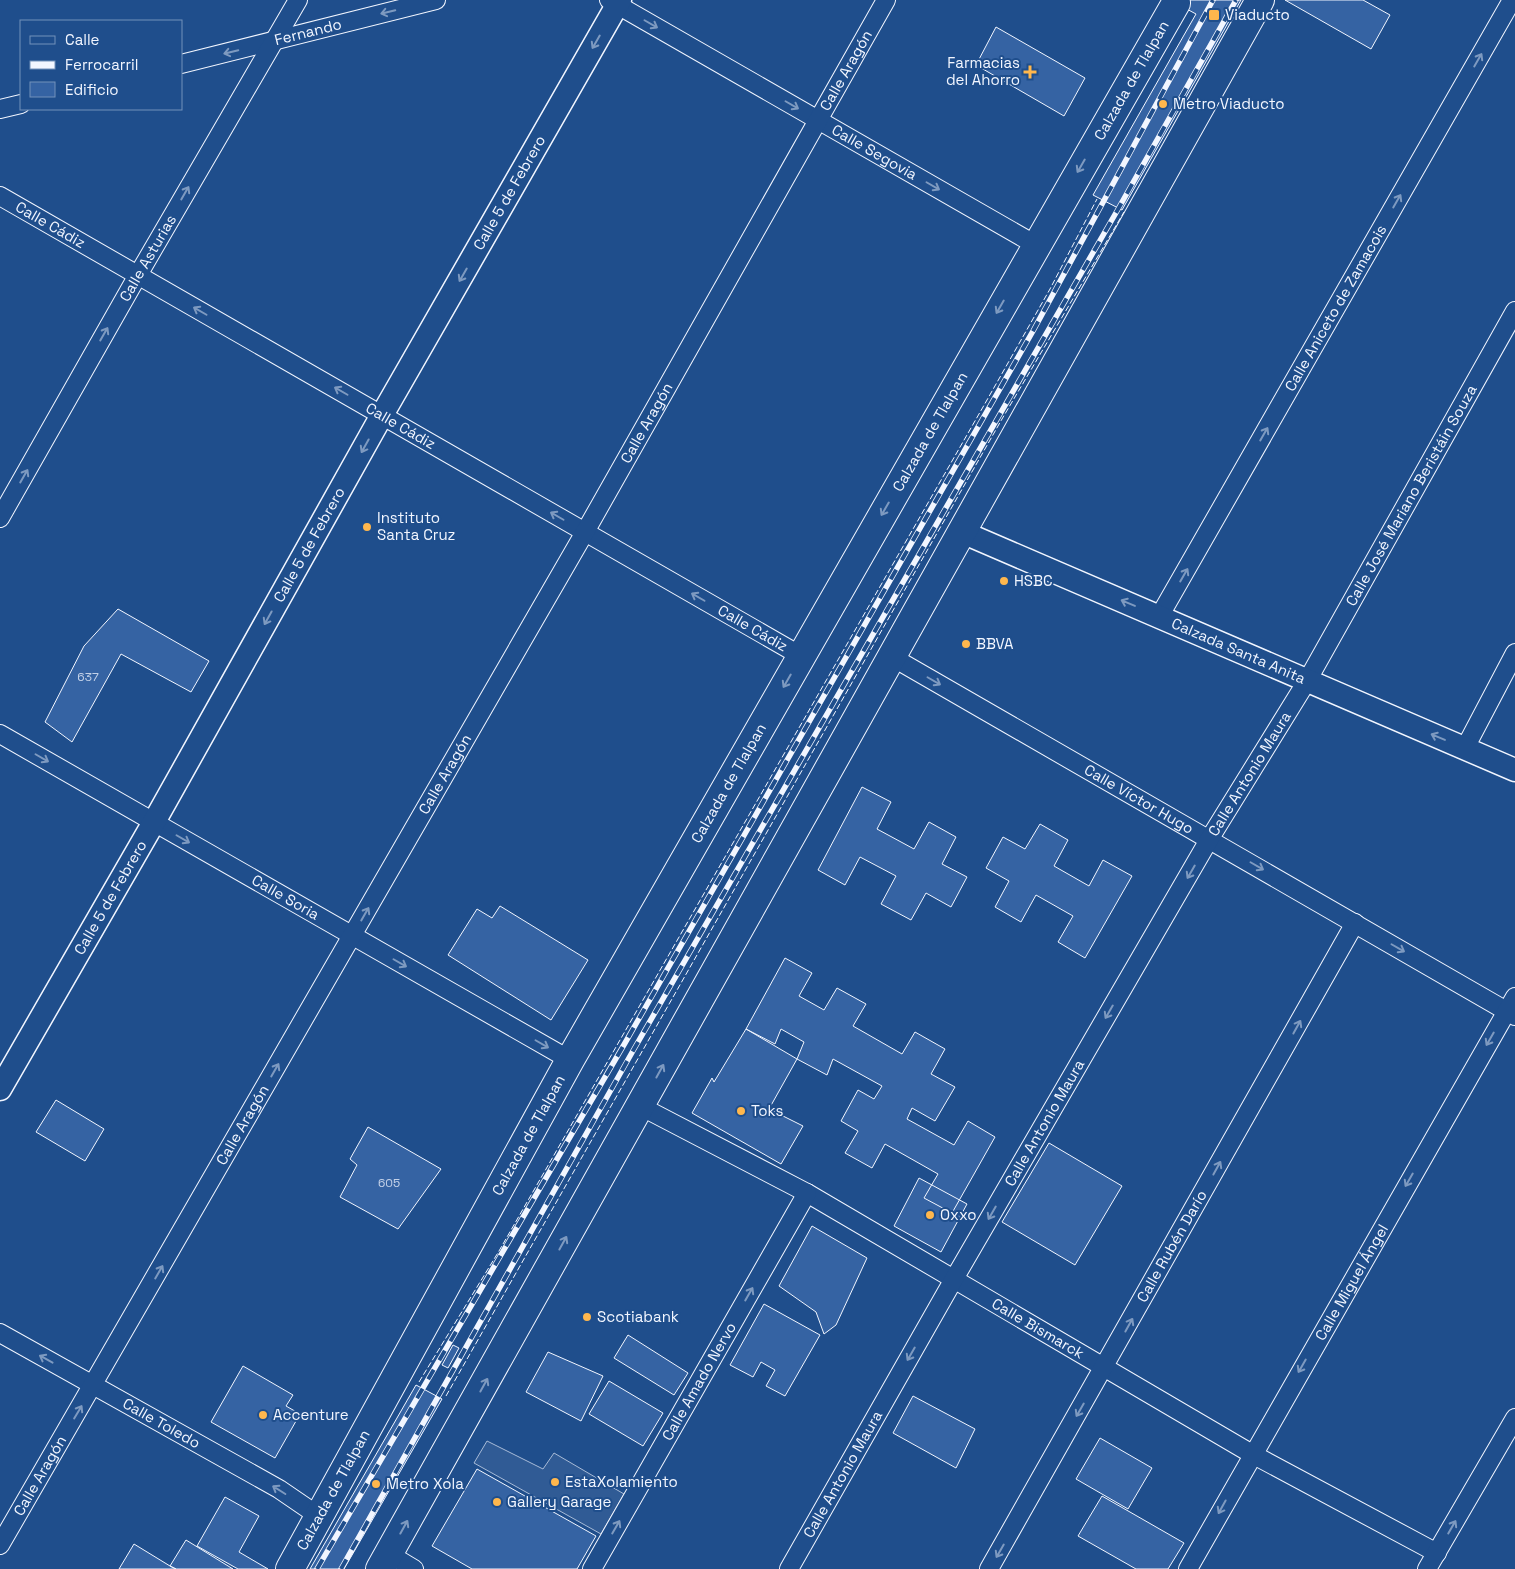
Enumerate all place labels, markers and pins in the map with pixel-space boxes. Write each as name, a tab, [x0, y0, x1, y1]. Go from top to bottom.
place label: Viaducto	[1225, 5, 1290, 24]
marker: Viaducto	[1207, 8, 1221, 22]
place label: Farmacias del Ahorro	[946, 53, 1020, 89]
marker: Farmacias del Ahorro	[1024, 66, 1036, 78]
place label: Metro Viaducto	[1173, 94, 1285, 113]
marker: Metro Viaducto	[1157, 98, 1169, 110]
place label: Instituto Santa Cruz	[377, 508, 455, 544]
marker: Instituto Santa Cruz	[361, 521, 373, 533]
place label: HSBC	[1014, 571, 1053, 590]
marker: HSBC	[998, 575, 1010, 587]
place label: BBVA	[976, 634, 1014, 653]
marker: BBVA	[960, 638, 972, 650]
place label: Toks	[751, 1101, 783, 1120]
marker: Toks	[735, 1105, 747, 1117]
place label: Oxxo	[940, 1205, 977, 1224]
marker: Oxxo	[924, 1209, 936, 1221]
place label: Scotiabank	[597, 1307, 679, 1326]
marker: Scotiabank	[581, 1311, 593, 1323]
place label: Accenture	[273, 1405, 349, 1424]
marker: Accenture	[257, 1409, 269, 1421]
place label: EstaXolamiento	[565, 1472, 678, 1491]
place label: Metro Xola	[386, 1474, 464, 1493]
marker: EstaXolamiento	[549, 1476, 561, 1488]
marker: Metro Xola	[370, 1478, 382, 1490]
place label: Gallery Garage	[507, 1492, 611, 1511]
marker: Gallery Garage	[491, 1496, 503, 1508]

